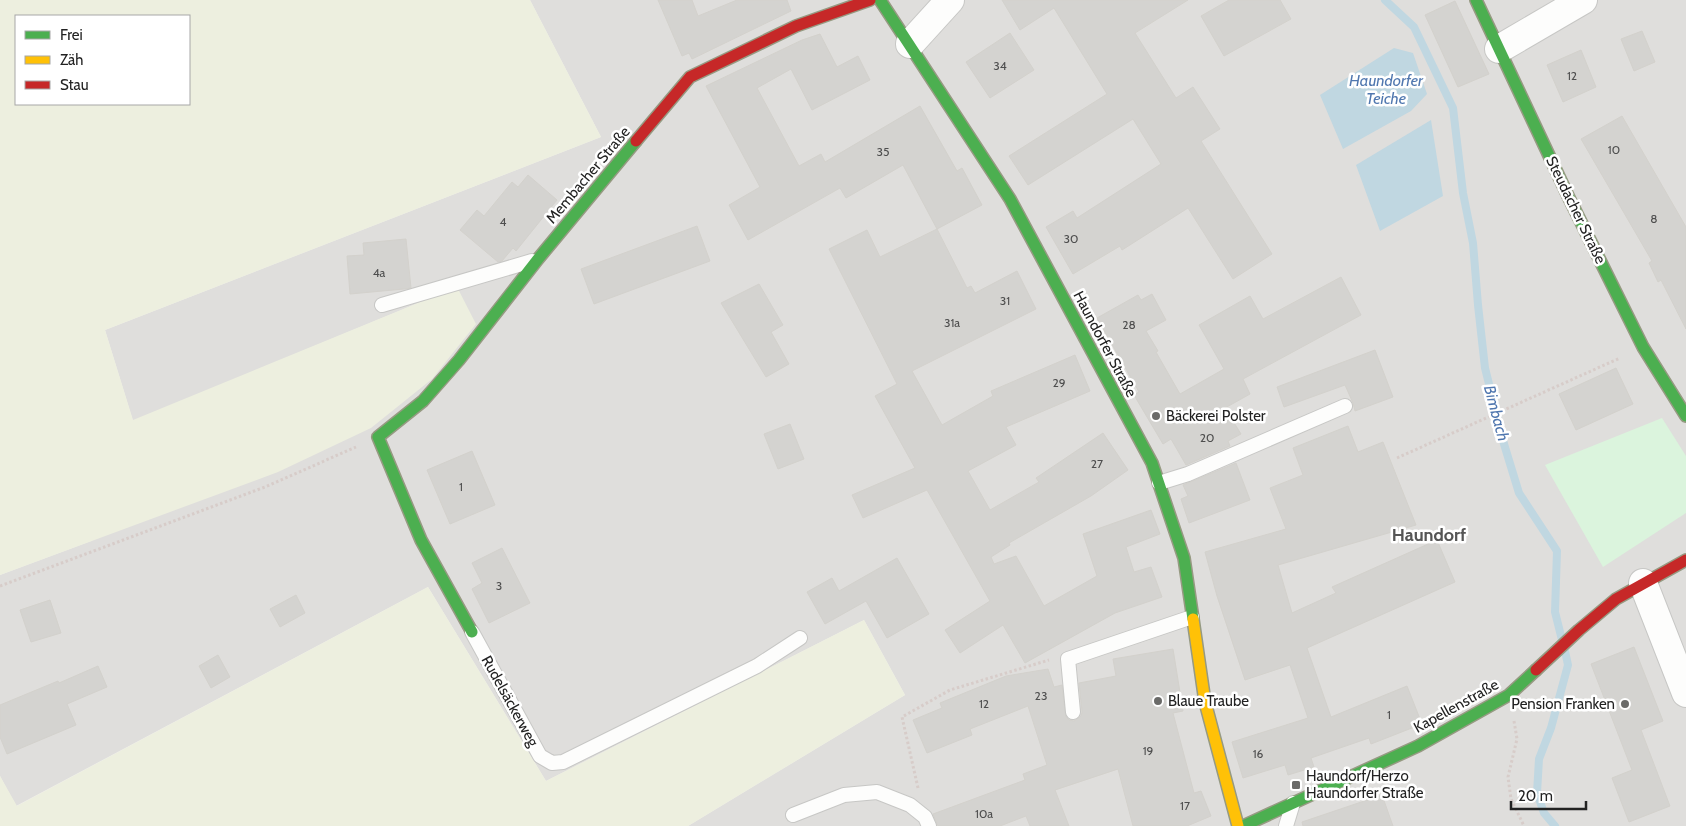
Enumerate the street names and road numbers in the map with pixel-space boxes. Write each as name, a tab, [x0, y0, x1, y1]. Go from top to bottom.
street label: Membacher Straße	[542, 123, 634, 227]
street label: Steudacher Straße	[1542, 153, 1610, 267]
street label: Haundorfer Straße	[1069, 288, 1141, 400]
street label: Rudelsäckerweg	[478, 652, 543, 750]
street label: Kapellenstraße	[1410, 675, 1502, 737]

